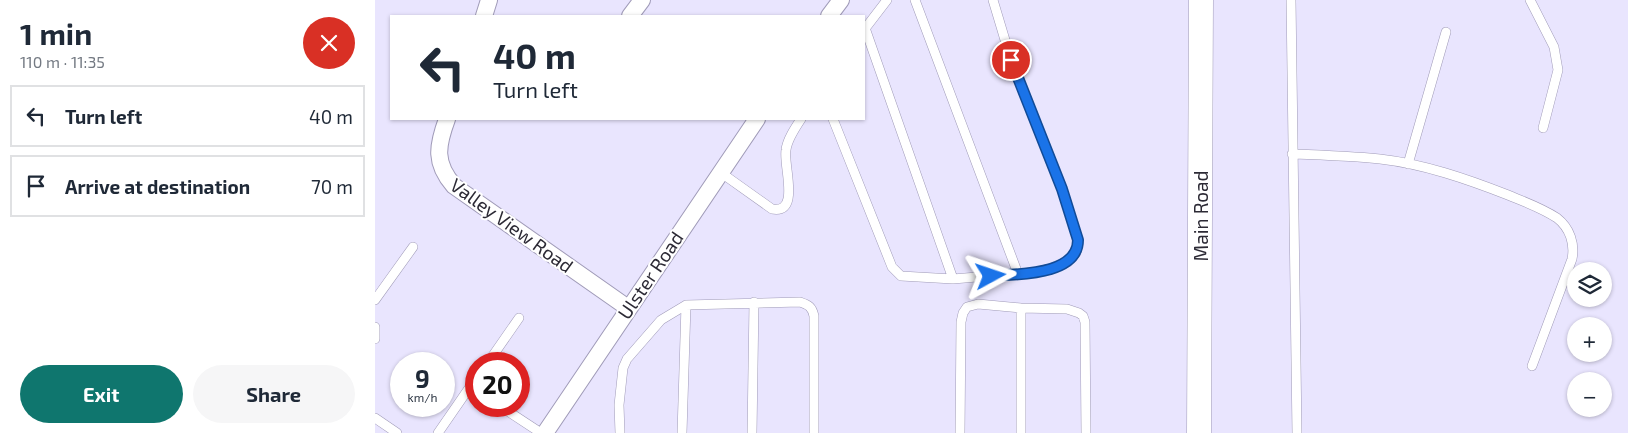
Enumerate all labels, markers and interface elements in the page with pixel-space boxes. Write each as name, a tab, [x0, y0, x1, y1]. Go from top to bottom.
text: 1 min	[20, 15, 92, 51]
button: close	[303, 17, 355, 69]
text: 40 m	[493, 34, 576, 76]
icon: left	[410, 35, 475, 100]
pin	[990, 39, 1032, 81]
icon: arrive	[997, 46, 1025, 74]
text: 110 m · 11:35	[20, 52, 105, 71]
text: Turn left	[493, 76, 578, 102]
icon: left	[22, 102, 50, 130]
text: Turn left	[65, 105, 142, 128]
text: 40 m	[309, 105, 353, 128]
street label: Main Road	[1189, 171, 1212, 261]
icon: arrive	[22, 172, 50, 200]
street label: Valley View Road	[446, 173, 578, 277]
text: Arrive at destination	[65, 175, 250, 198]
text: 70 m	[311, 175, 353, 198]
street label: Ulster Road	[612, 227, 688, 323]
position arrow	[964, 249, 1016, 301]
map controls	[1567, 262, 1612, 417]
button: layers	[1567, 262, 1612, 307]
button: +	[1567, 317, 1612, 362]
speed limit sign: 20	[465, 352, 530, 417]
text: 9	[415, 363, 430, 393]
button: Exit	[20, 365, 183, 423]
button: Share	[193, 365, 355, 423]
button: −	[1567, 372, 1612, 417]
text: km/h	[408, 390, 437, 404]

